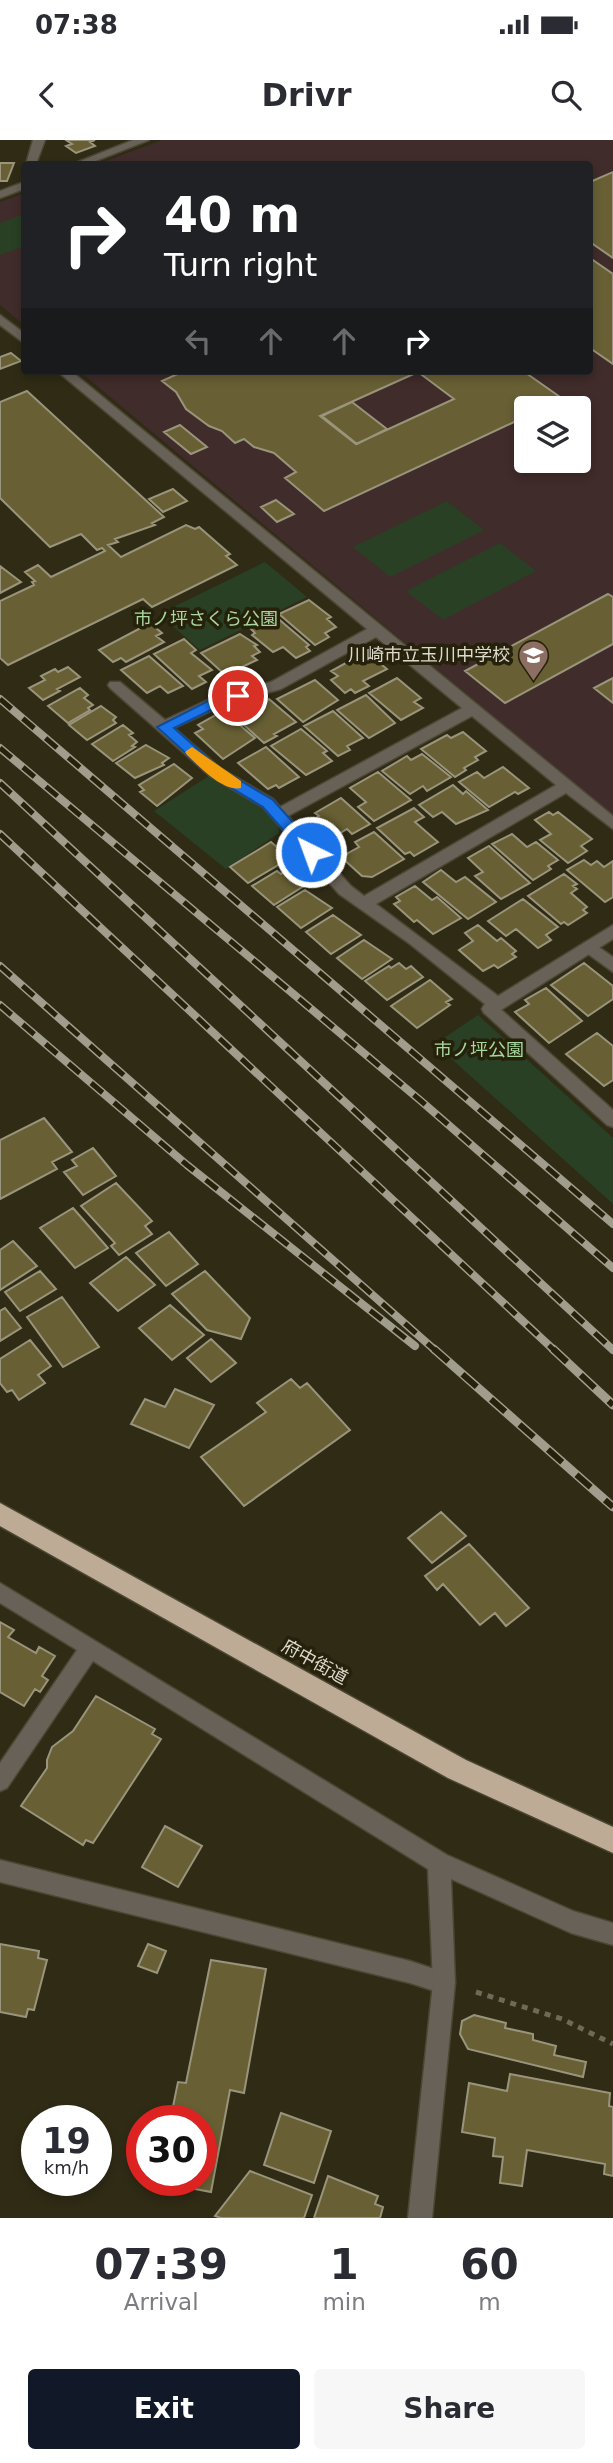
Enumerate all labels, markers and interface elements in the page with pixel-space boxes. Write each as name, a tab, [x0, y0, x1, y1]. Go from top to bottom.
text: 07:38	[35, 10, 118, 40]
icon: back	[28, 76, 66, 114]
text: Drivr	[262, 76, 351, 114]
icon: search	[547, 76, 585, 114]
text: 40 m	[164, 187, 300, 244]
icon: right	[49, 189, 140, 280]
text: Turn right	[164, 246, 317, 284]
icon: left	[179, 322, 217, 360]
icon: ahead	[252, 322, 290, 360]
icon: ahead	[325, 322, 363, 360]
icon: right	[398, 322, 436, 360]
map controls	[514, 396, 591, 473]
button: layers	[514, 396, 591, 473]
park label: 市ノ坪さくら公園	[134, 608, 278, 629]
school or university icon: 川崎市立玉川中学校	[516, 638, 550, 682]
place label: 川崎市立玉川中学校	[348, 644, 510, 665]
pin	[208, 666, 268, 726]
icon: arrive	[219, 677, 257, 715]
position arrow	[274, 815, 348, 889]
park label: 市ノ坪公園	[434, 1039, 524, 1060]
street label: 府中街道	[279, 1635, 352, 1688]
speed limit sign: 30	[126, 2105, 217, 2196]
text: 19	[42, 2121, 91, 2161]
text: km/h	[44, 2157, 89, 2178]
text: 07:39	[94, 2240, 228, 2289]
text: 1	[329, 2240, 359, 2289]
text: 60	[460, 2240, 519, 2289]
text: Arrival	[124, 2289, 199, 2315]
text: min	[322, 2289, 366, 2315]
text: m	[478, 2289, 501, 2315]
button: Exit	[28, 2369, 300, 2449]
button: Share	[314, 2369, 585, 2449]

